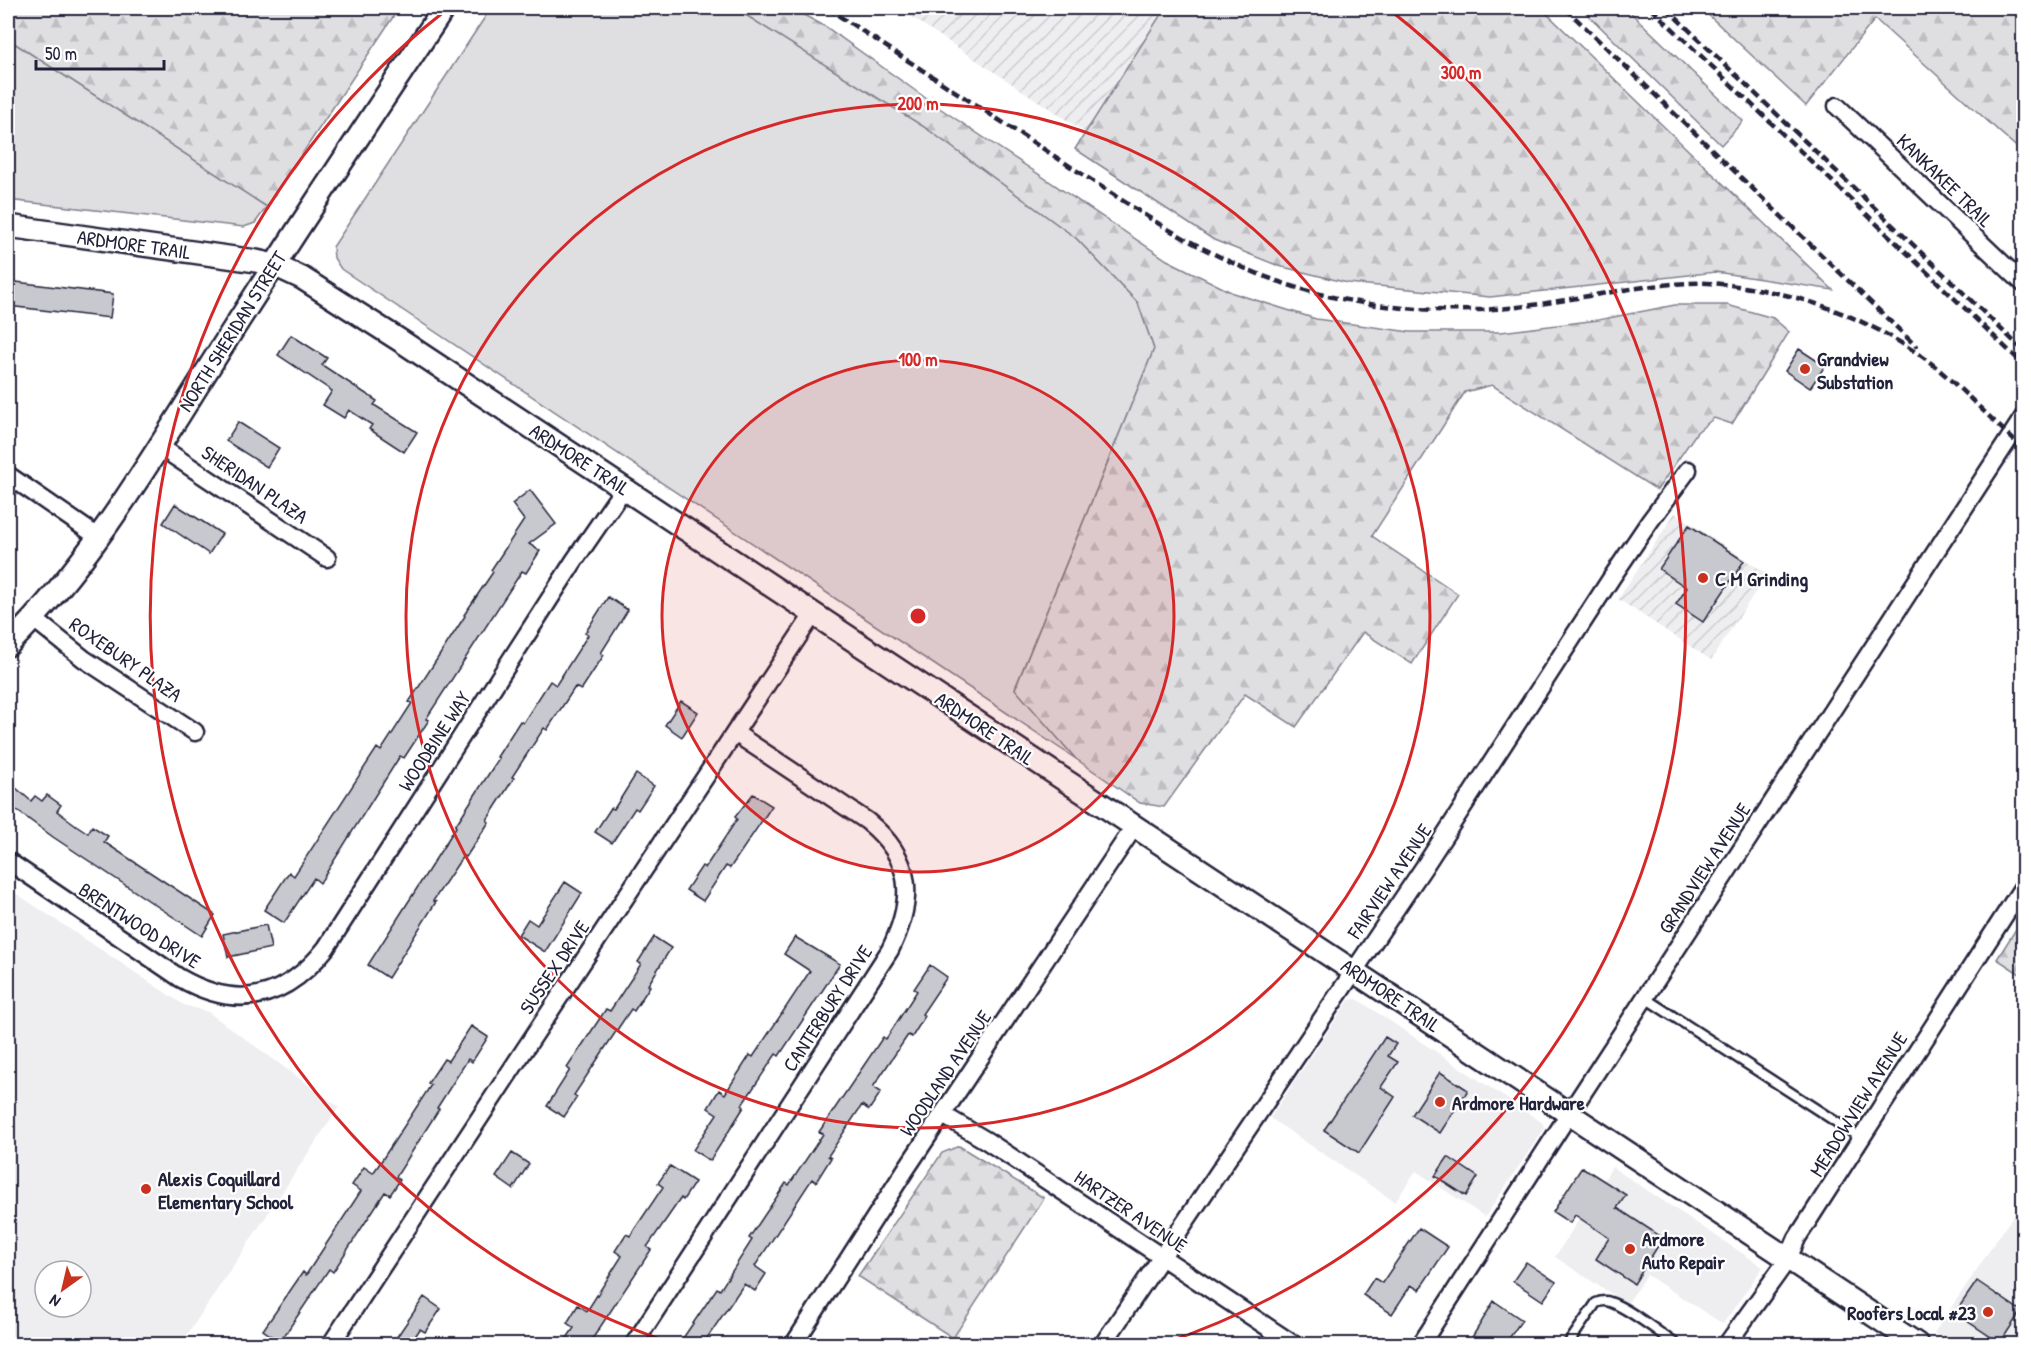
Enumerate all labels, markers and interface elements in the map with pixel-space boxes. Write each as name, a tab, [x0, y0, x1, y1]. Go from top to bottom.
scale bar	[36, 33, 164, 71]
text: 50 m	[45, 41, 77, 66]
text: 300 m	[1441, 60, 1481, 85]
text: 200 m	[898, 91, 938, 116]
street label: KANKAKEE TRAIL	[1891, 127, 1999, 233]
street label: ARDMORE TRAIL	[76, 223, 192, 265]
street label: NORTH SHERIDAN STREET	[172, 245, 293, 416]
place label: Grandview Substation	[1817, 345, 1893, 395]
text: 100 m	[898, 347, 938, 372]
marker: Grandview Substation	[1798, 362, 1812, 376]
street label: ARDMORE TRAIL	[525, 417, 635, 501]
street label: SHERIDAN PLAZA	[197, 439, 313, 530]
place label: C M Grinding	[1715, 565, 1808, 593]
marker: C M Grinding	[1696, 571, 1710, 585]
centre of rings	[908, 606, 928, 626]
street label: ROXEBURY PLAZA	[64, 610, 188, 708]
street label: ARDMORE TRAIL	[930, 685, 1040, 771]
street label: WOODBINE WAY	[392, 686, 476, 796]
street label: GRANDVIEW AVENUE	[1652, 797, 1756, 939]
street label: FAIRVIEW AVENUE	[1340, 818, 1437, 945]
street label: BRENTWOOD DRIVE	[74, 876, 206, 975]
street label: SUSSEX DRIVE	[513, 915, 595, 1019]
street label: CANTERBURY DRIVE	[776, 939, 878, 1076]
street label: ARDMORE TRAIL	[1336, 952, 1446, 1038]
street label: WOODLAND AVENUE	[893, 1005, 997, 1141]
street label: MEADOWVIEW AVENUE	[1803, 1027, 1913, 1181]
place label: Ardmore Hardware	[1452, 1089, 1585, 1116]
marker: Ardmore Hardware	[1433, 1095, 1447, 1109]
street label: HARTZER AVENUE	[1069, 1163, 1193, 1259]
place label: Alexis Coquillard Elementary School	[158, 1165, 294, 1216]
marker: Alexis Coquillard Elementary School	[139, 1182, 153, 1196]
place label: Ardmore Auto Repair	[1642, 1225, 1725, 1276]
marker: Ardmore Auto Repair	[1623, 1242, 1637, 1256]
north arrow	[33, 1259, 93, 1319]
text: N	[45, 1290, 64, 1313]
place label: Roofers Local #23	[1847, 1299, 1976, 1326]
marker: Roofers Local #23	[1981, 1305, 1995, 1319]

